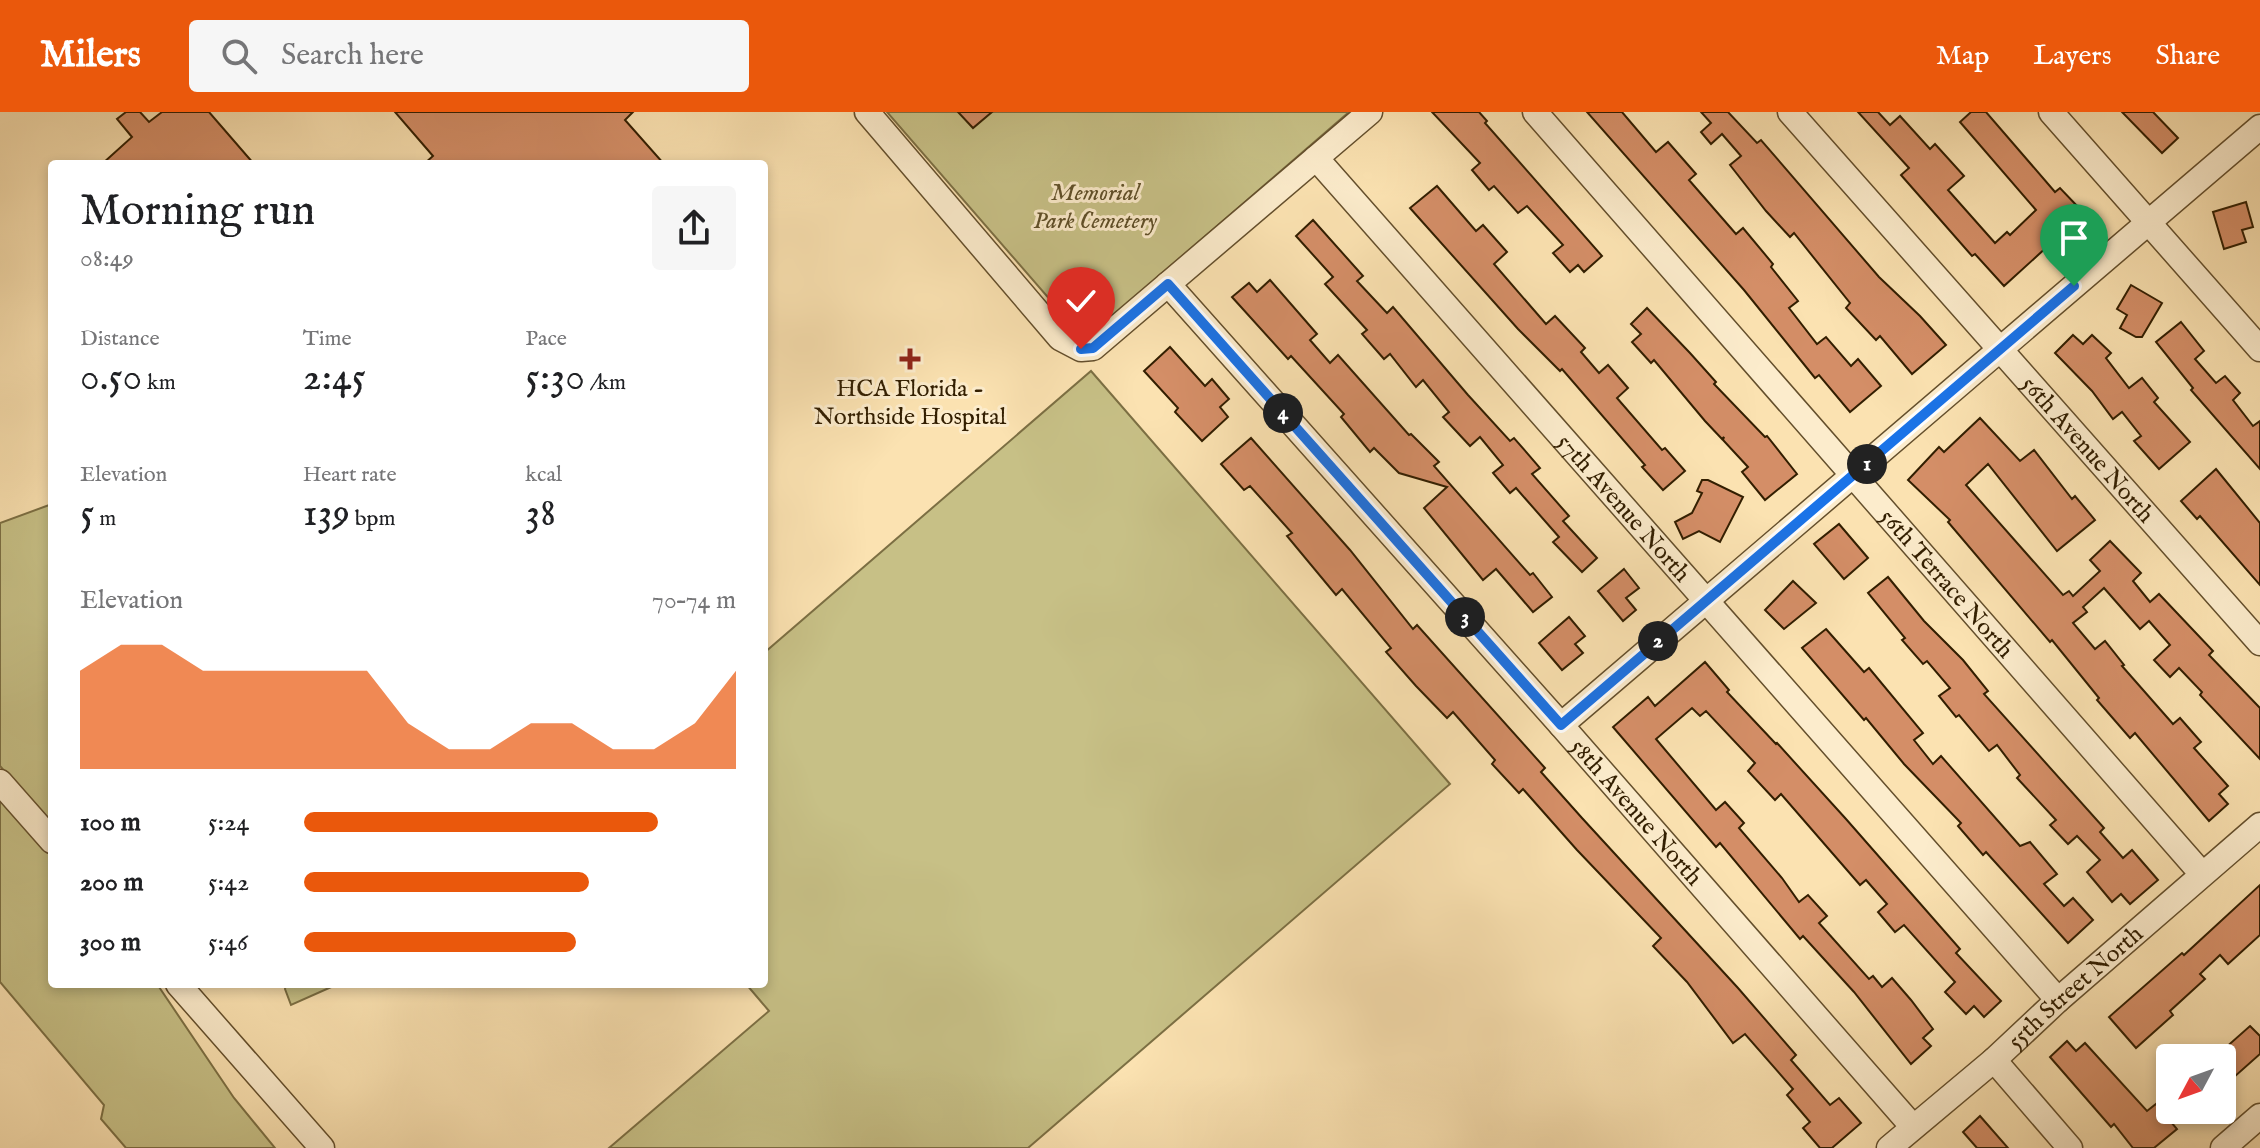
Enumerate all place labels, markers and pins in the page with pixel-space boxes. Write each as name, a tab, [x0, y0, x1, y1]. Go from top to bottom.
pin	[2040, 204, 2108, 286]
pin	[1047, 267, 1115, 349]
marker: HCA Florida - Northside Hospital	[899, 348, 921, 370]
place label: HCA Florida - Northside Hospital	[814, 374, 1007, 433]
pin: 4	[1263, 393, 1303, 433]
pin: 1	[1847, 444, 1887, 484]
pin: 3	[1445, 597, 1485, 637]
pin: 2	[1638, 621, 1678, 661]

